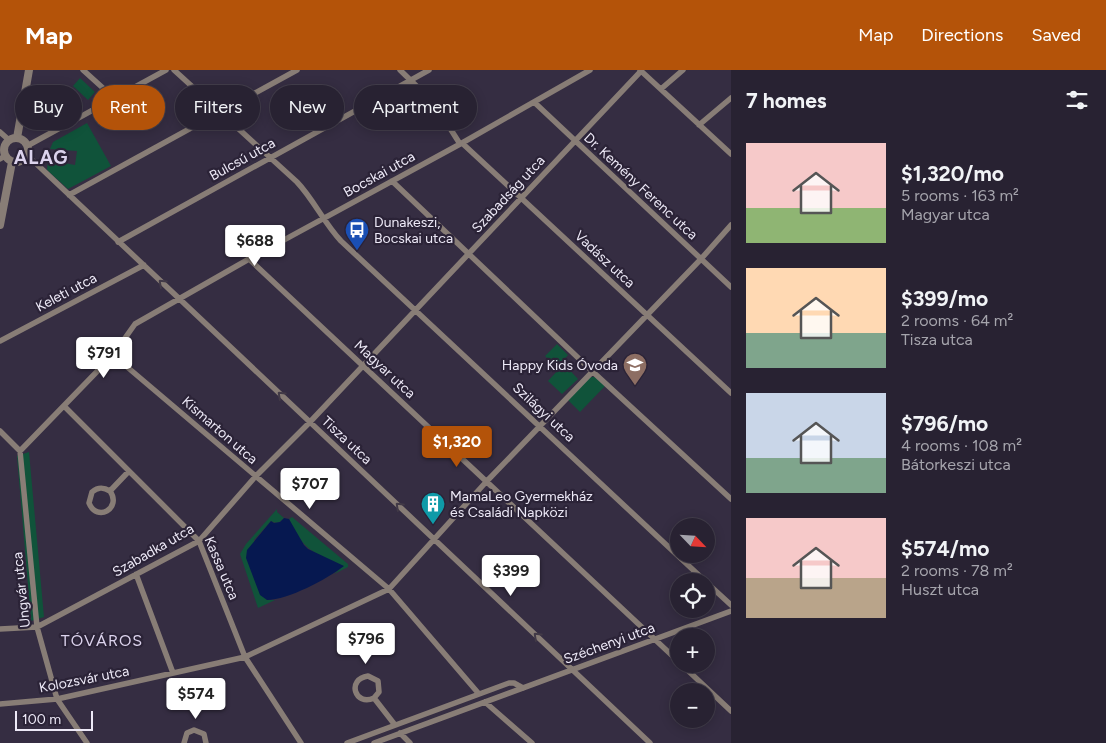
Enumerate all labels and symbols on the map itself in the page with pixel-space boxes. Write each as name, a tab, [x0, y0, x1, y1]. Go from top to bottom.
street label: Dr. Kemény Ferenc utca	[580, 129, 701, 243]
street label: Bulcsú utca	[206, 134, 278, 184]
district label: ALAG	[14, 146, 68, 169]
street label: Bocskai utca	[341, 148, 418, 201]
street label: Szabadság utca	[468, 152, 548, 236]
place label: Dunakeszi, Bocskai utca	[374, 214, 453, 247]
bus stop icon: Dunakeszi, Bocskai utca	[344, 217, 370, 251]
pin: $688	[225, 224, 285, 267]
street label: Vadász utca	[571, 227, 638, 292]
street label: Keleti utca	[33, 269, 100, 316]
one-way arrow	[159, 280, 168, 289]
pin: $791	[74, 336, 134, 379]
street label: Magyar utca	[351, 337, 419, 402]
school or university icon: Happy Kids Óvoda	[622, 352, 648, 386]
place label: Happy Kids Óvoda	[502, 357, 618, 374]
street label: Szilágyi utca	[509, 379, 578, 446]
one-way arrow	[277, 392, 286, 401]
street label: Kismarton utca	[178, 393, 261, 468]
street label: Tisza utca	[318, 413, 375, 468]
pin: $1,320	[416, 426, 498, 468]
pin: $707	[280, 468, 340, 510]
place label: MamaLeo Gyermekház és Családi Napközi	[450, 488, 593, 521]
building icon: MamaLeo Gyermekház és Családi Napközi	[420, 491, 446, 525]
one-way arrow	[396, 503, 405, 512]
north arrow	[670, 518, 715, 562]
street label: Szabadka utca	[110, 520, 197, 581]
street label: Kassa utca	[201, 534, 242, 602]
street label: Ungvár utca	[9, 551, 34, 629]
pin: $399	[481, 554, 541, 597]
street label: Széchenyi utca	[561, 619, 657, 668]
pin: $796	[336, 622, 396, 665]
district label: TÓVÁROS	[61, 631, 143, 650]
one-way arrow	[534, 633, 543, 642]
street label: Kolozsvár utca	[38, 662, 131, 697]
pin: $574	[166, 678, 226, 720]
scale bar	[15, 708, 92, 731]

